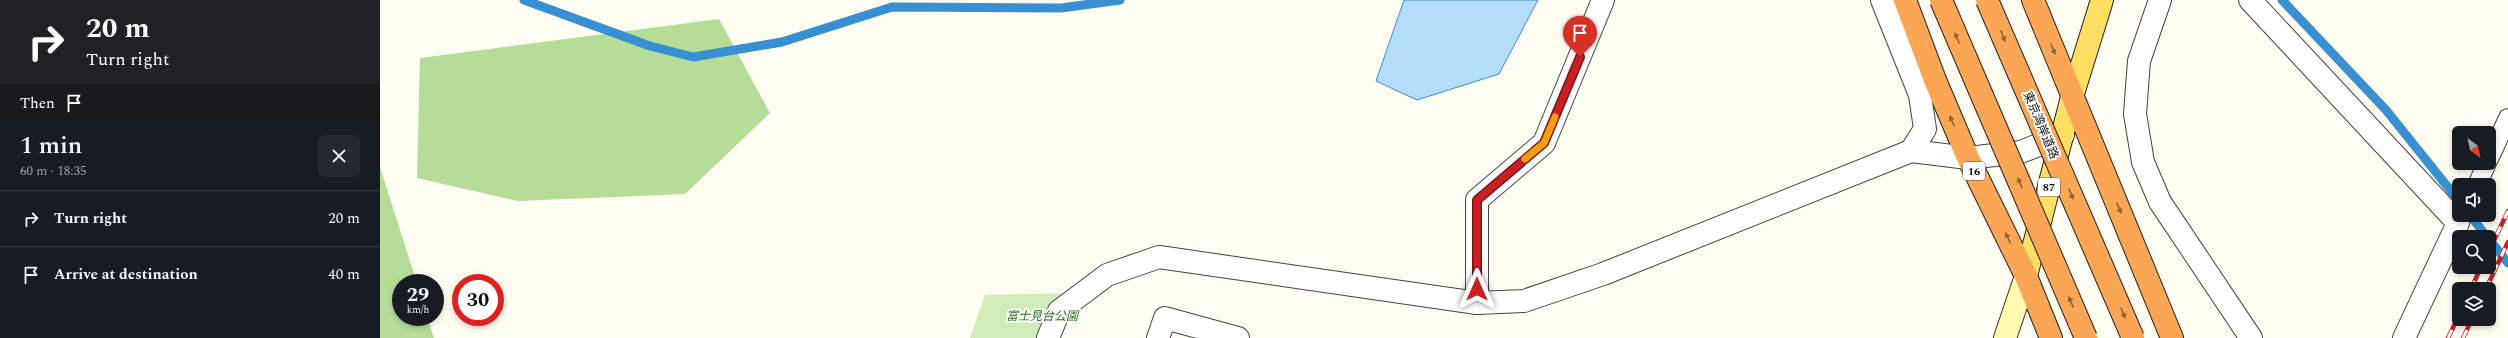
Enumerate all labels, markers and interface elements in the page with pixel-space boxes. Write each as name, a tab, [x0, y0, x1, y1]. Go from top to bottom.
text: 20 m	[86, 7, 150, 50]
icon: right	[20, 16, 72, 68]
pin	[1563, 16, 1597, 57]
icon: arrive	[1569, 22, 1591, 44]
one-way arrow	[2000, 30, 2006, 42]
one-way arrow	[1954, 32, 1960, 43]
one-way arrow	[2051, 44, 2057, 56]
text: Turn right	[86, 46, 169, 73]
street label: 東京湾岸道路	[2018, 88, 2063, 162]
text: Then	[20, 92, 55, 115]
icon: arrive	[63, 92, 85, 114]
one-way arrow	[1949, 114, 1955, 126]
north arrow	[2452, 126, 2496, 170]
map controls	[2452, 126, 2496, 326]
text: 1 min	[20, 128, 82, 164]
button: close	[318, 135, 360, 177]
text: 60 m · 18:35	[20, 161, 86, 181]
road number: 16	[1963, 162, 1985, 180]
one-way arrow	[2016, 176, 2022, 188]
road number: 87	[2038, 178, 2060, 196]
button: sound	[2452, 178, 2496, 222]
one-way arrow	[2068, 188, 2074, 199]
one-way arrow	[2116, 203, 2122, 215]
text: Turn right	[54, 207, 127, 230]
text: 20 m	[328, 207, 360, 230]
icon: right	[20, 208, 42, 230]
button: search	[2452, 230, 2496, 274]
one-way arrow	[2005, 232, 2011, 244]
text: Arrive at destination	[54, 263, 198, 286]
text: 40 m	[328, 263, 360, 286]
icon: arrive	[20, 264, 42, 286]
position arrow	[1456, 268, 1498, 310]
speed limit sign: 30	[452, 274, 504, 326]
text: 29	[407, 280, 429, 310]
button: layers	[2452, 282, 2496, 326]
one-way arrow	[2068, 297, 2074, 308]
text: km/h	[407, 302, 429, 318]
park label: 富士見台公園	[1006, 307, 1080, 326]
one-way arrow	[2119, 307, 2126, 319]

